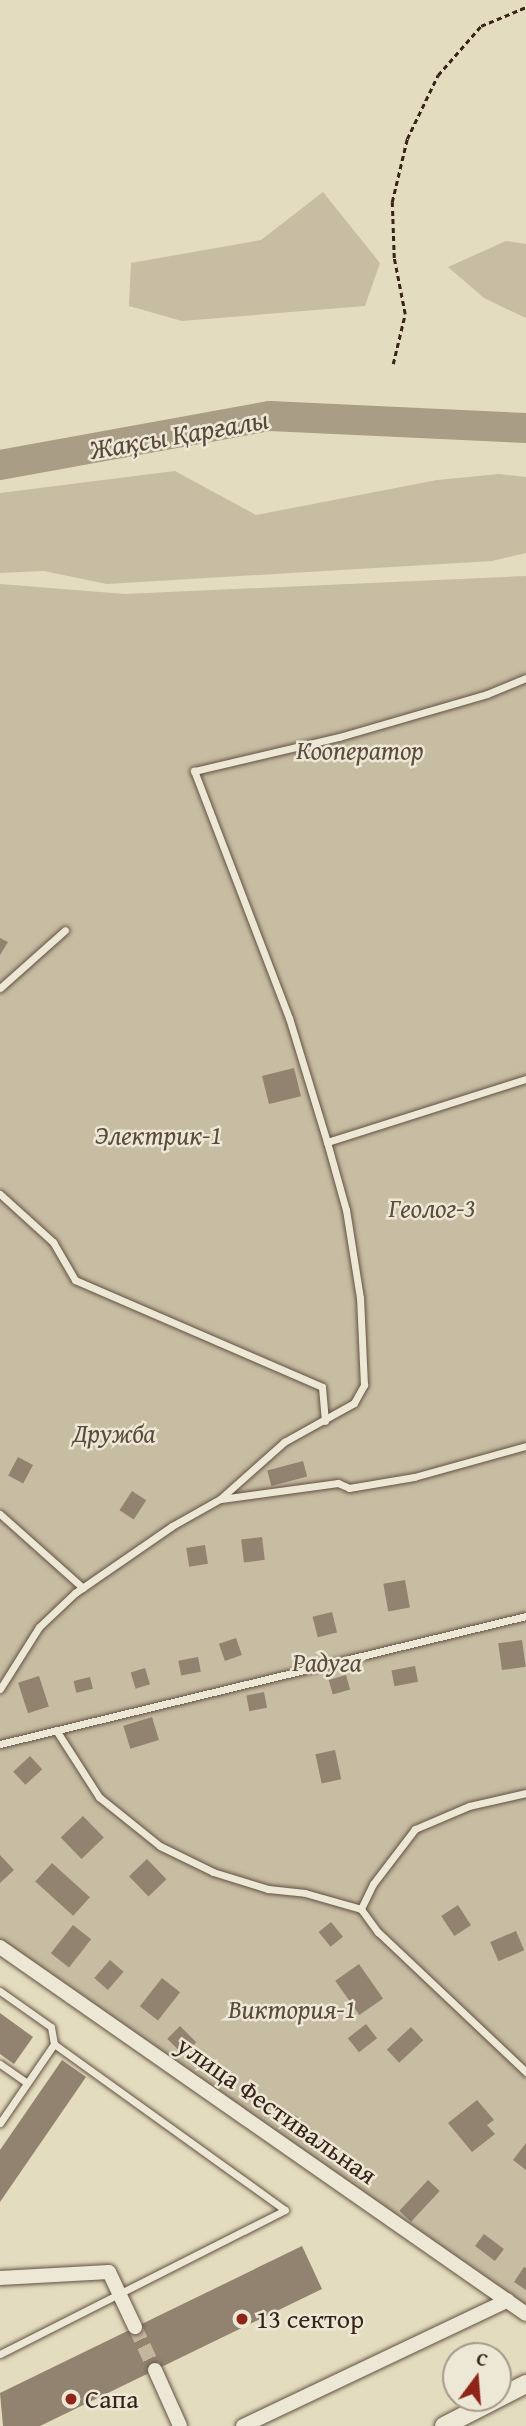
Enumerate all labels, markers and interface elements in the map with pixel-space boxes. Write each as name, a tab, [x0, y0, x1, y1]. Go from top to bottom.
water label: Жақсы Қарғалы	[87, 402, 271, 466]
park label: Кооператор	[296, 734, 424, 766]
park label: Электрик-1	[94, 1119, 222, 1151]
park label: Геолог-3	[389, 1192, 475, 1224]
park label: Дружба	[72, 1417, 156, 1449]
park label: Радуга	[292, 1646, 362, 1678]
park label: Виктория-1	[228, 1993, 356, 2025]
street label: улица Фестивальная	[171, 2029, 383, 2191]
place label: 13 сектор	[256, 2303, 364, 2335]
marker: 13 сектор	[234, 2311, 250, 2327]
north arrow	[442, 2342, 512, 2412]
text: С	[473, 2344, 491, 2374]
place label: Сапа	[85, 2383, 139, 2415]
marker: Сапа	[63, 2391, 79, 2407]

